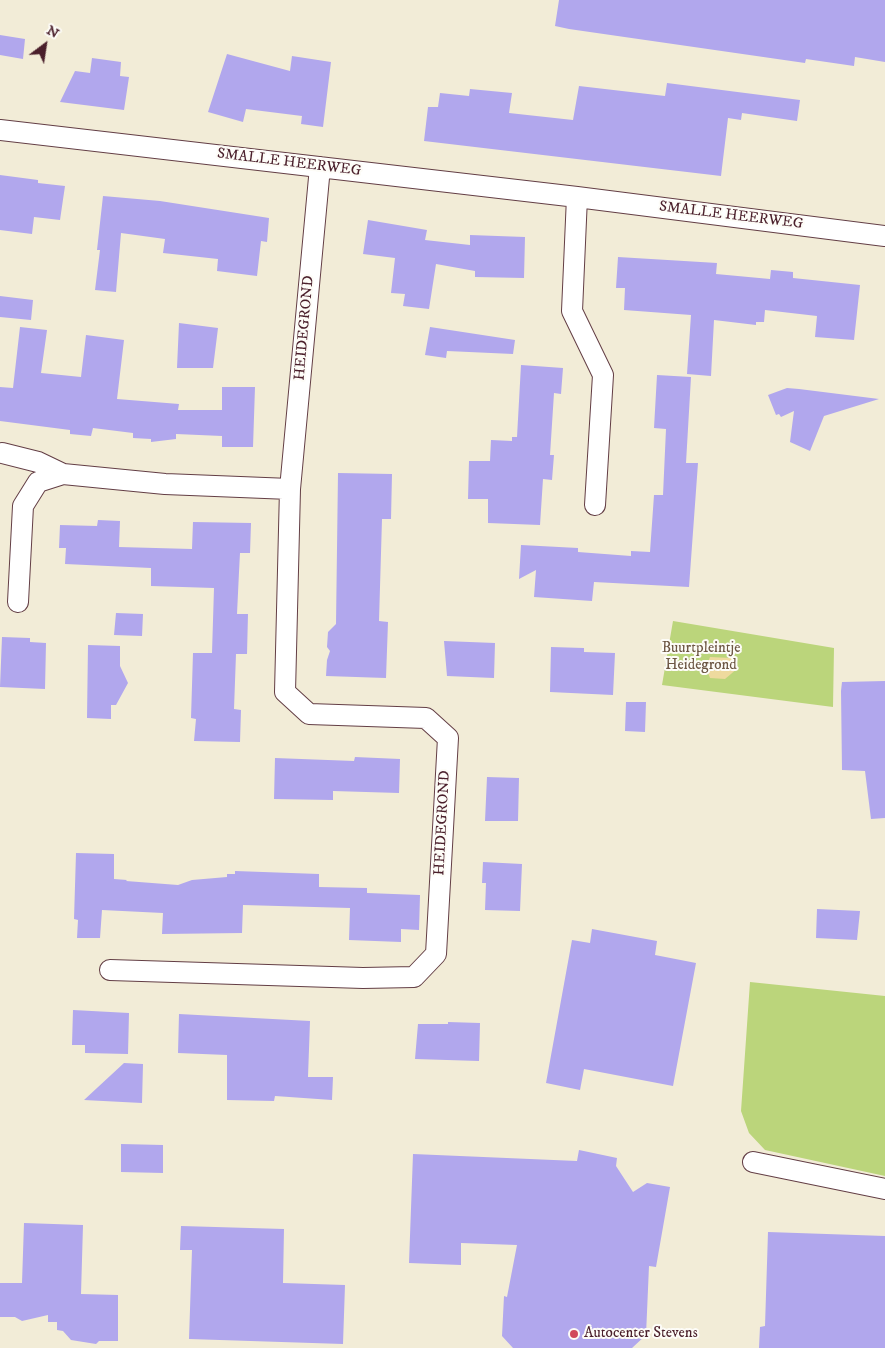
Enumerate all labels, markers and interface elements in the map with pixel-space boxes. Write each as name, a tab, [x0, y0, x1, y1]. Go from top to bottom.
north arrow	[20, 20, 70, 70]
text: N	[43, 21, 62, 43]
street label: SMALLE HEERWEG	[216, 145, 362, 181]
street label: SMALLE HEERWEG	[658, 198, 804, 234]
street label: HEIDEGROND	[291, 275, 319, 381]
park label: Buurtpleintje Heidegrond	[662, 640, 740, 675]
street label: HEIDEGROND	[431, 770, 455, 876]
place label: Autocenter Stevens	[584, 1325, 698, 1343]
marker: Autocenter Stevens	[568, 1328, 580, 1340]

